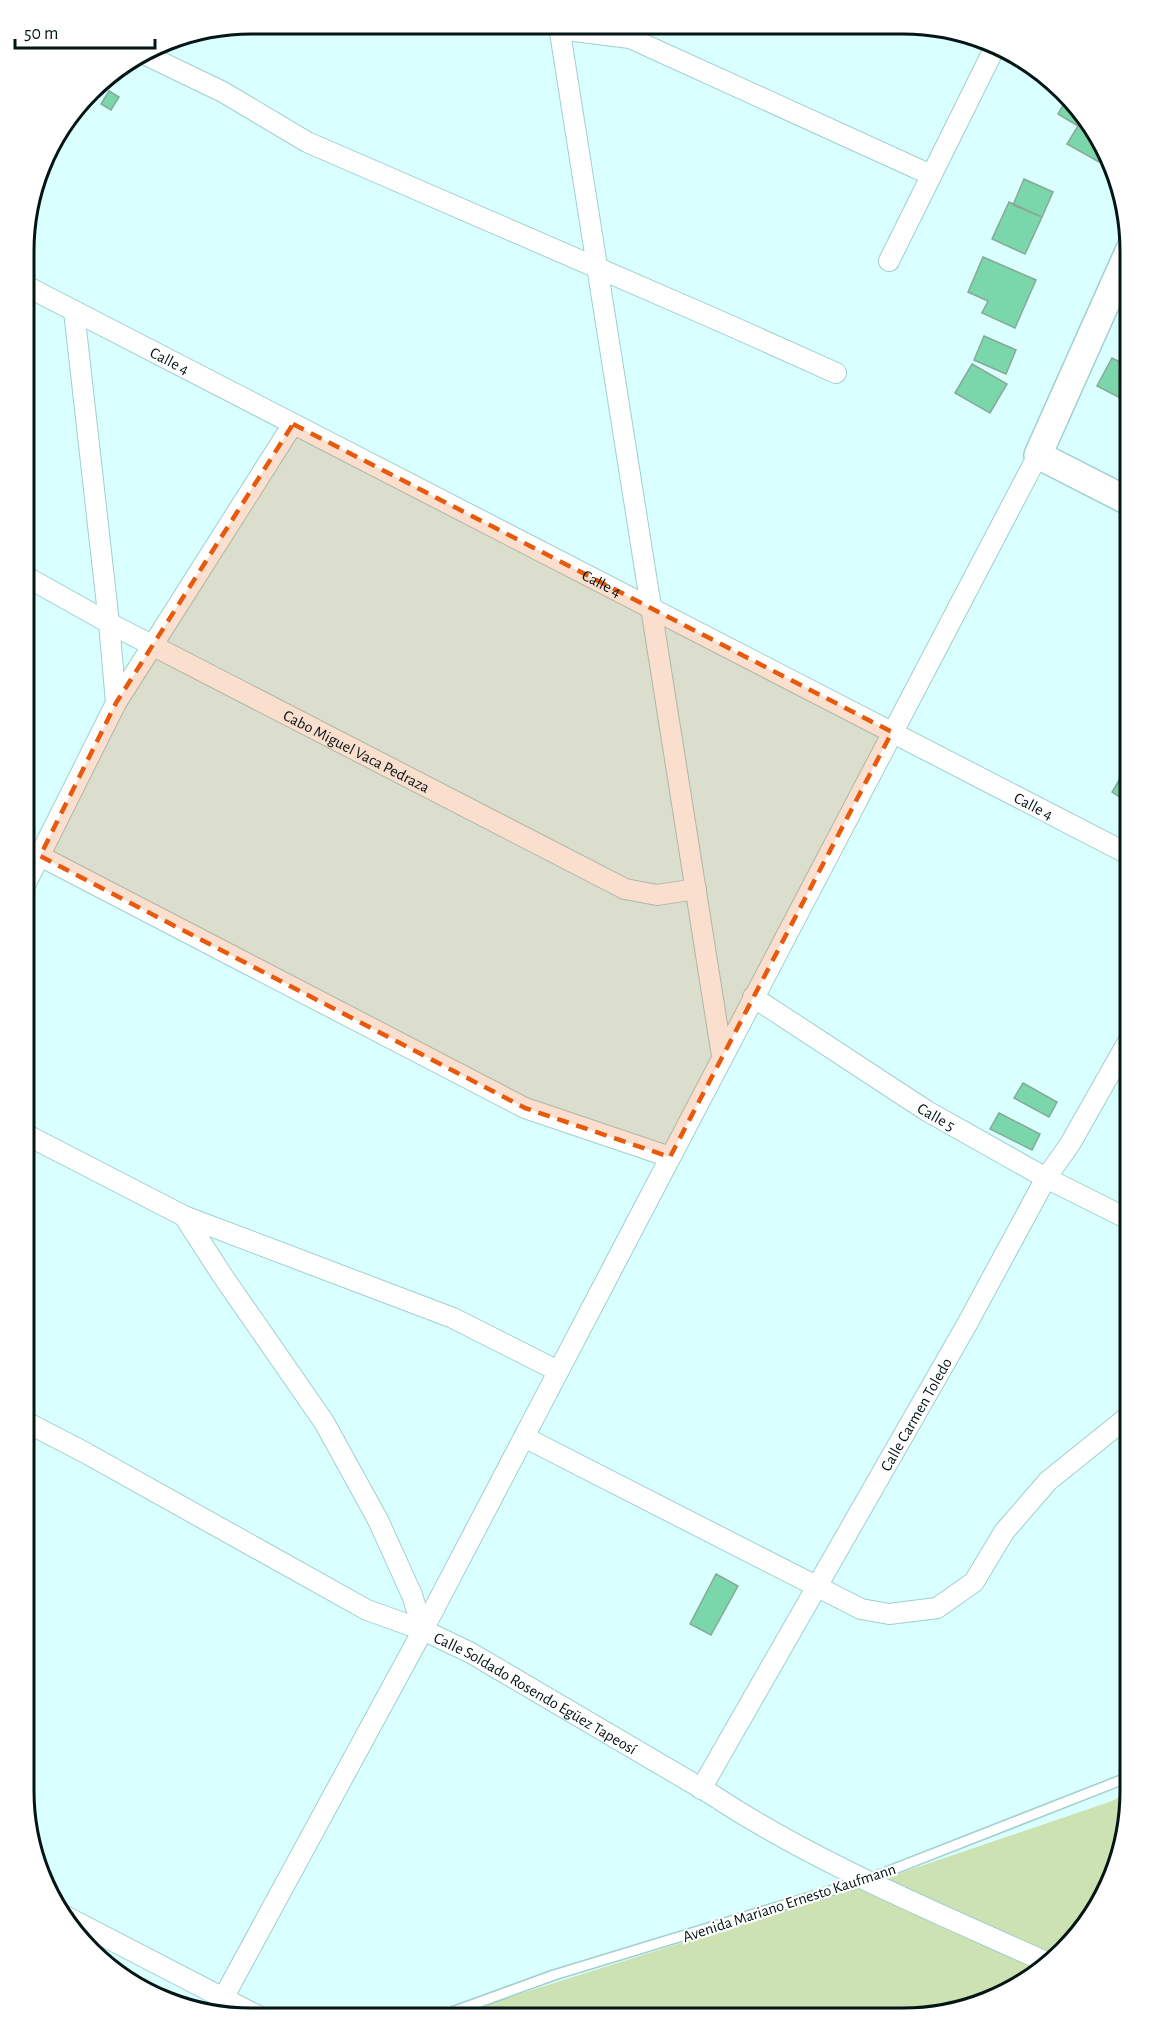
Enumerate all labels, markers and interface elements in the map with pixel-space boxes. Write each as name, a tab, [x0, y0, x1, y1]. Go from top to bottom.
scale bar	[15, 12, 154, 50]
text: 50 m	[24, 25, 58, 43]
street label: Calle 4	[147, 345, 192, 378]
street label: Calle 4	[579, 567, 624, 600]
street label: Cabo Miguel Vaca Pedraza	[281, 707, 432, 796]
street label: Calle 4	[1011, 790, 1056, 823]
street label: Calle 5	[914, 1100, 958, 1134]
street label: Calle Carmen Toledo	[878, 1355, 955, 1474]
street label: Calle Soldado Rosendo Egüez Tapeosí	[431, 1630, 639, 1758]
street label: Avenida Mariano Ernesto Kaufmann	[681, 1861, 898, 1945]

